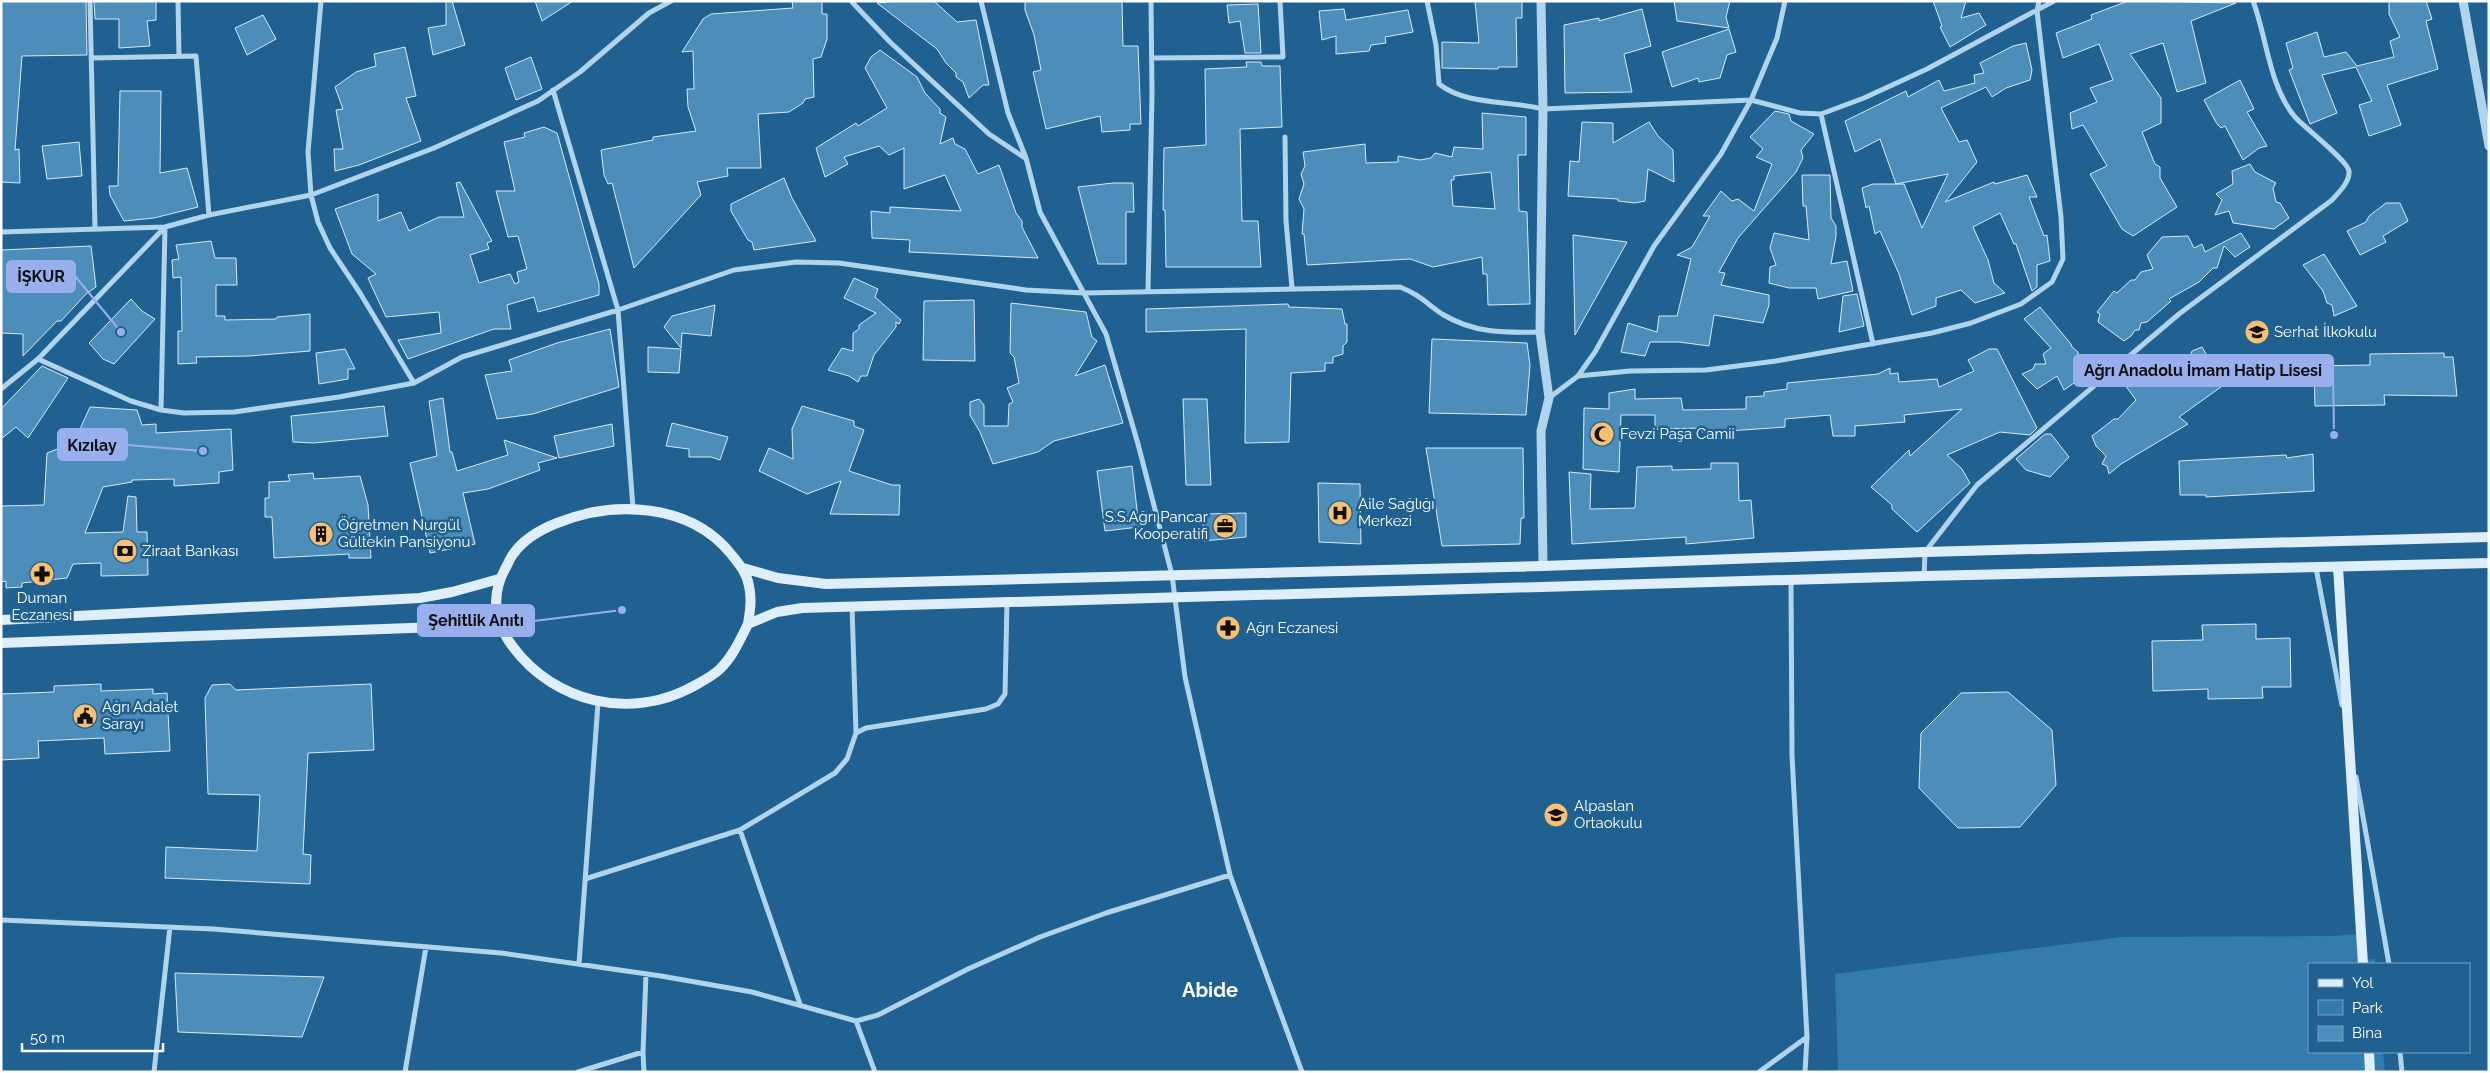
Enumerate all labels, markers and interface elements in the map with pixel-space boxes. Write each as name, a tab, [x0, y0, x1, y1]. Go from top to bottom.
callout: İŞKUR	[7, 261, 75, 292]
text: İŞKUR	[17, 266, 65, 286]
school or university icon: Serhat İlkokulu	[2244, 319, 2270, 345]
place label: Serhat İlkokulu	[2274, 322, 2377, 341]
callout: Ağrı Anadolu İmam Hatip Lisesi	[2074, 355, 2333, 386]
text: Ağrı Anadolu İmam Hatip Lisesi	[2084, 360, 2322, 380]
mosque icon: Fevzi Paşa Camii	[1589, 421, 1615, 447]
place label: Fevzi Paşa Camii	[1620, 425, 1735, 443]
callout: Kızılay	[58, 429, 127, 460]
text: Kızılay	[67, 436, 117, 455]
place label: Aile Sağlığı Merkezi	[1358, 495, 1435, 530]
hospital icon: Aile Sağlığı Merkezi	[1327, 500, 1353, 526]
place label: S.S.Ağrı Pancar Kooperatifi	[1105, 508, 1209, 543]
office icon: S.S.Ağrı Pancar Kooperatifi	[1212, 513, 1238, 539]
place label: Öğretmen Nurgül Gültekin Pansiyonu	[338, 515, 470, 551]
building icon: Öğretmen Nurgül Gültekin Pansiyonu	[308, 521, 334, 547]
bank icon: Ziraat Bankası	[112, 538, 138, 564]
place label: Ziraat Bankası	[142, 542, 239, 560]
pharmacy icon: Duman Eczanesi	[29, 561, 55, 587]
place label: Duman Eczanesi	[12, 589, 72, 624]
callout: Şehitlik Anıtı	[418, 605, 534, 636]
text: Şehitlik Anıtı	[428, 611, 524, 630]
pharmacy icon: Ağrı Eczanesi	[1215, 615, 1241, 641]
place label: Ağrı Eczanesi	[1246, 619, 1338, 637]
place label: Ağrı Adalet Sarayı	[102, 698, 178, 733]
public building icon: Ağrı Adalet Sarayı	[72, 703, 98, 729]
place label: Alpaslan Ortaokulu	[1574, 797, 1643, 832]
school or university icon: Alpaslan Ortaokulu	[1543, 802, 1569, 828]
legend	[2308, 963, 2470, 1053]
text: Yol	[2352, 974, 2374, 992]
district label: Abide	[1182, 978, 1238, 1002]
text: Park	[2352, 999, 2383, 1017]
scale bar	[22, 1020, 164, 1052]
text: Bina	[2352, 1024, 2382, 1042]
text: 50 m	[30, 1029, 65, 1047]

